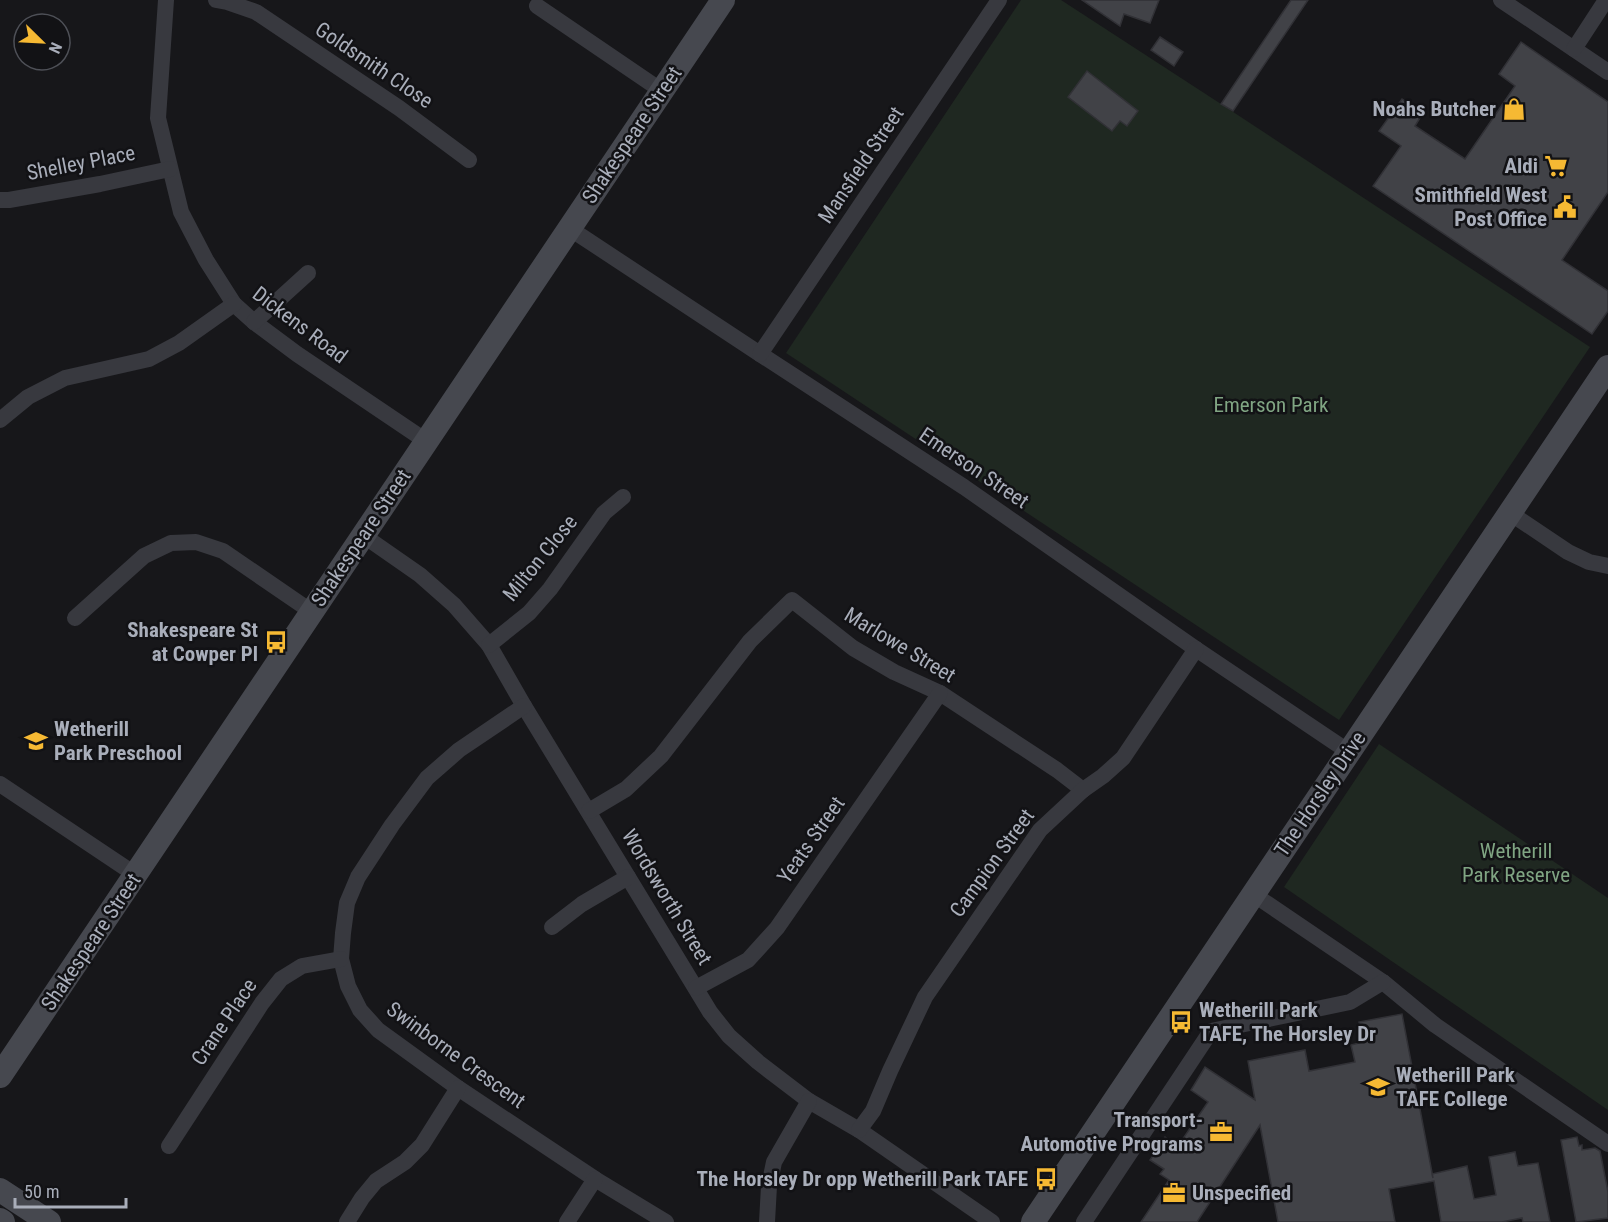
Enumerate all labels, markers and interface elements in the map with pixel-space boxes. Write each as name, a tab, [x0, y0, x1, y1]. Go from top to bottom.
north arrow	[12, 12, 72, 72]
street label: Goldsmith Close	[311, 17, 437, 113]
text: N	[45, 40, 66, 56]
street label: Shakespeare Street	[577, 62, 687, 208]
shop icon: Noahs Butcher	[1501, 96, 1527, 122]
place label: Noahs Butcher	[1373, 97, 1496, 121]
street label: Mansfield Street	[813, 102, 909, 228]
street label: Shelley Place	[25, 141, 137, 185]
supermarket icon: Aldi	[1543, 153, 1569, 179]
place label: Aldi	[1504, 154, 1538, 178]
place label: Smithfield West Post Office	[1415, 183, 1547, 231]
public building icon: Smithfield West Post Office	[1552, 194, 1578, 220]
street label: Dickens Road	[248, 282, 352, 368]
park label: Emerson Park	[1213, 393, 1329, 417]
street label: Emerson Street	[915, 423, 1033, 513]
street label: Shakespeare Street	[306, 465, 416, 611]
street label: Milton Close	[498, 510, 582, 606]
street label: Marlowe Street	[840, 602, 960, 688]
place label: Shakespeare St at Cowper Pl	[127, 618, 258, 666]
bus stop icon: Shakespeare St at Cowper Pl	[263, 629, 289, 655]
place label: Wetherill Park Preschool	[54, 717, 182, 765]
street label: The Horsley Drive	[1269, 727, 1371, 861]
school or university icon: Wetherill Park Preschool	[23, 728, 49, 754]
street label: Yeats Street	[772, 792, 850, 888]
street label: Campion Street	[945, 804, 1039, 922]
street label: Wordsworth Street	[617, 825, 717, 969]
park label: Wetherill Park Reserve	[1462, 839, 1570, 887]
street label: Shakespeare Street	[36, 869, 146, 1015]
street label: Crane Place	[186, 974, 262, 1070]
street label: Swinborne Crescent	[382, 997, 530, 1113]
place label: Wetherill Park TAFE, The Horsley Dr	[1199, 998, 1376, 1046]
bus stop icon: Wetherill Park TAFE, The Horsley Dr	[1168, 1009, 1194, 1035]
place label: Wetherill Park TAFE College	[1396, 1063, 1516, 1111]
school or university icon: Wetherill Park TAFE College	[1365, 1074, 1391, 1100]
place label: Transport- Automotive Programs	[1021, 1108, 1203, 1156]
office icon: Transport- Automotive Programs	[1208, 1119, 1234, 1145]
bus stop icon: The Horsley Dr opp Wetherill Park TAFE	[1033, 1166, 1059, 1192]
place label: The Horsley Dr opp Wetherill Park TAFE	[697, 1167, 1028, 1191]
scale bar	[15, 1171, 126, 1209]
office icon: Unspecified	[1161, 1180, 1187, 1206]
text: 50 m	[24, 1181, 59, 1202]
place label: Unspecified	[1192, 1181, 1291, 1205]

